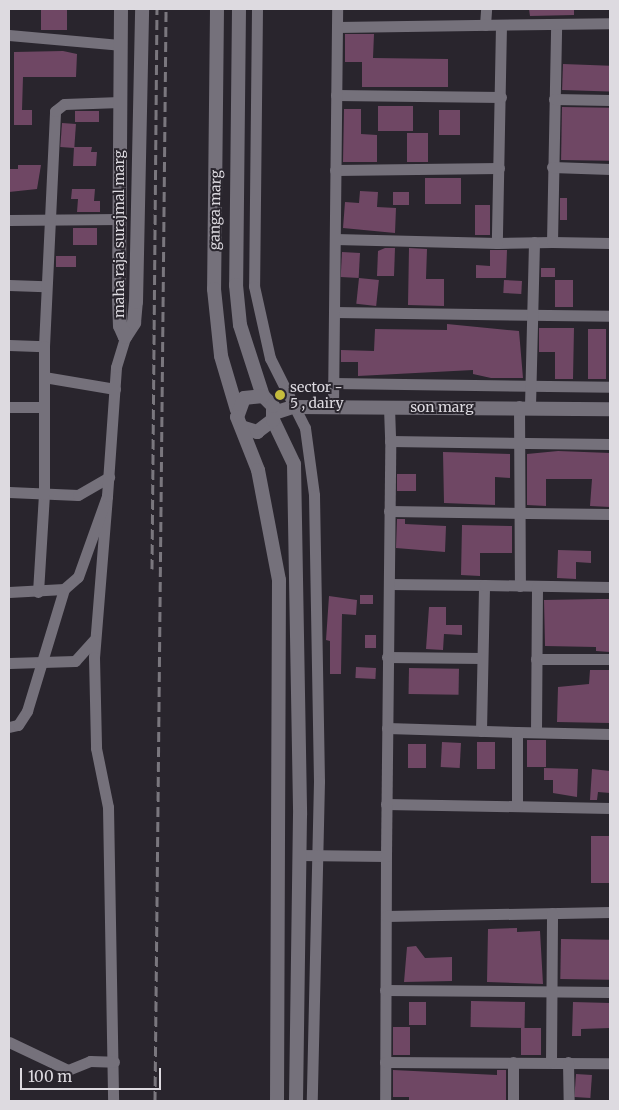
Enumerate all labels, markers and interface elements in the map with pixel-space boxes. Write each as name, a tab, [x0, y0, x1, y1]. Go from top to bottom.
street label: maha raja surajmal marg	[111, 150, 127, 318]
street label: ganga marg	[206, 170, 224, 250]
place label: sector - 5 , dairy	[290, 379, 344, 412]
marker: sector - 5 , dairy	[274, 389, 286, 401]
street label: son marg	[410, 399, 474, 415]
scale bar	[22, 1058, 164, 1090]
text: 100 m	[28, 1067, 72, 1086]

